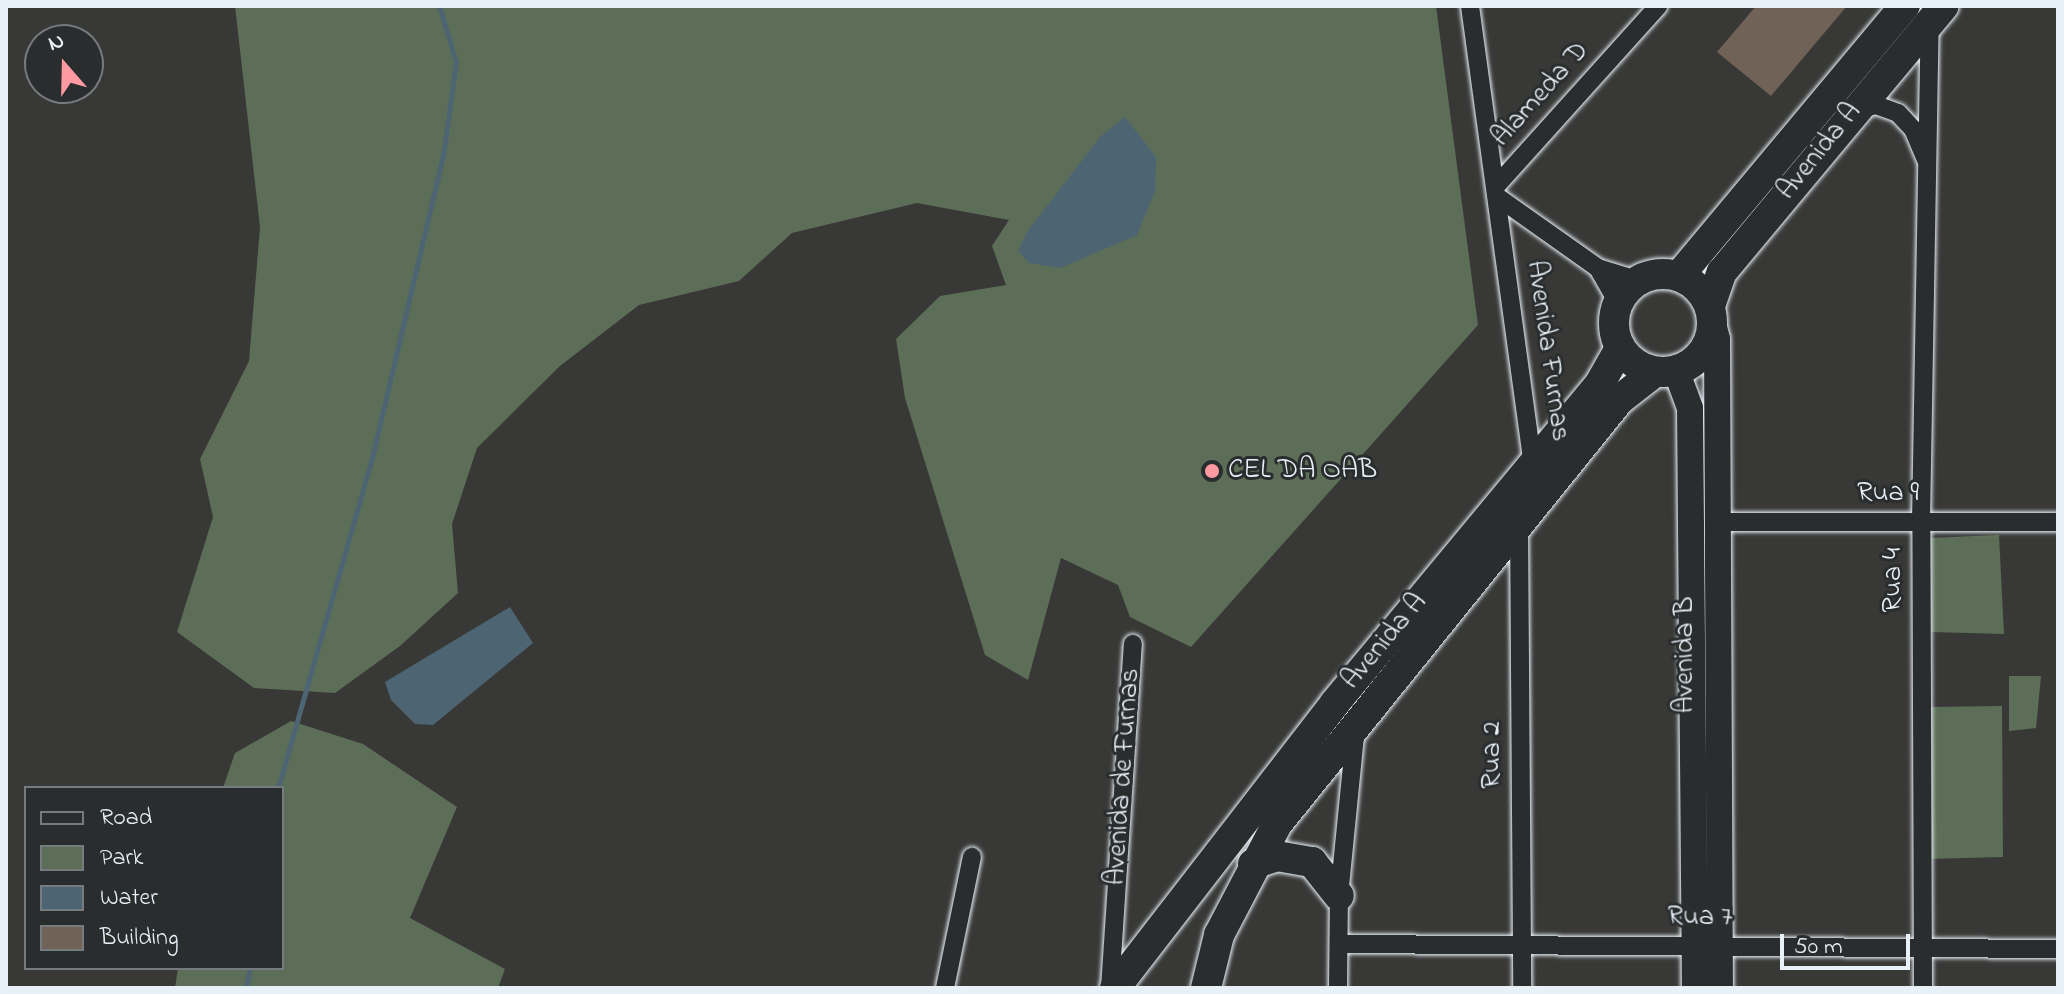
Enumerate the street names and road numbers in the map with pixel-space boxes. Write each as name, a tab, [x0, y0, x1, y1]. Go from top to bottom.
street label: Alameda D	[1485, 36, 1597, 154]
street label: Avenida A	[1771, 97, 1869, 207]
street label: Avenida Furnas	[1518, 258, 1576, 444]
street label: Rua 9	[1857, 477, 1919, 511]
street label: Rua 4	[1877, 547, 1911, 613]
street label: Avenida A	[1335, 587, 1435, 697]
street label: Avenida B	[1669, 597, 1703, 713]
street label: Avenida de Furnas	[1100, 667, 1148, 887]
street label: Rua 2	[1476, 721, 1510, 789]
street label: Rua 7	[1667, 901, 1733, 935]

